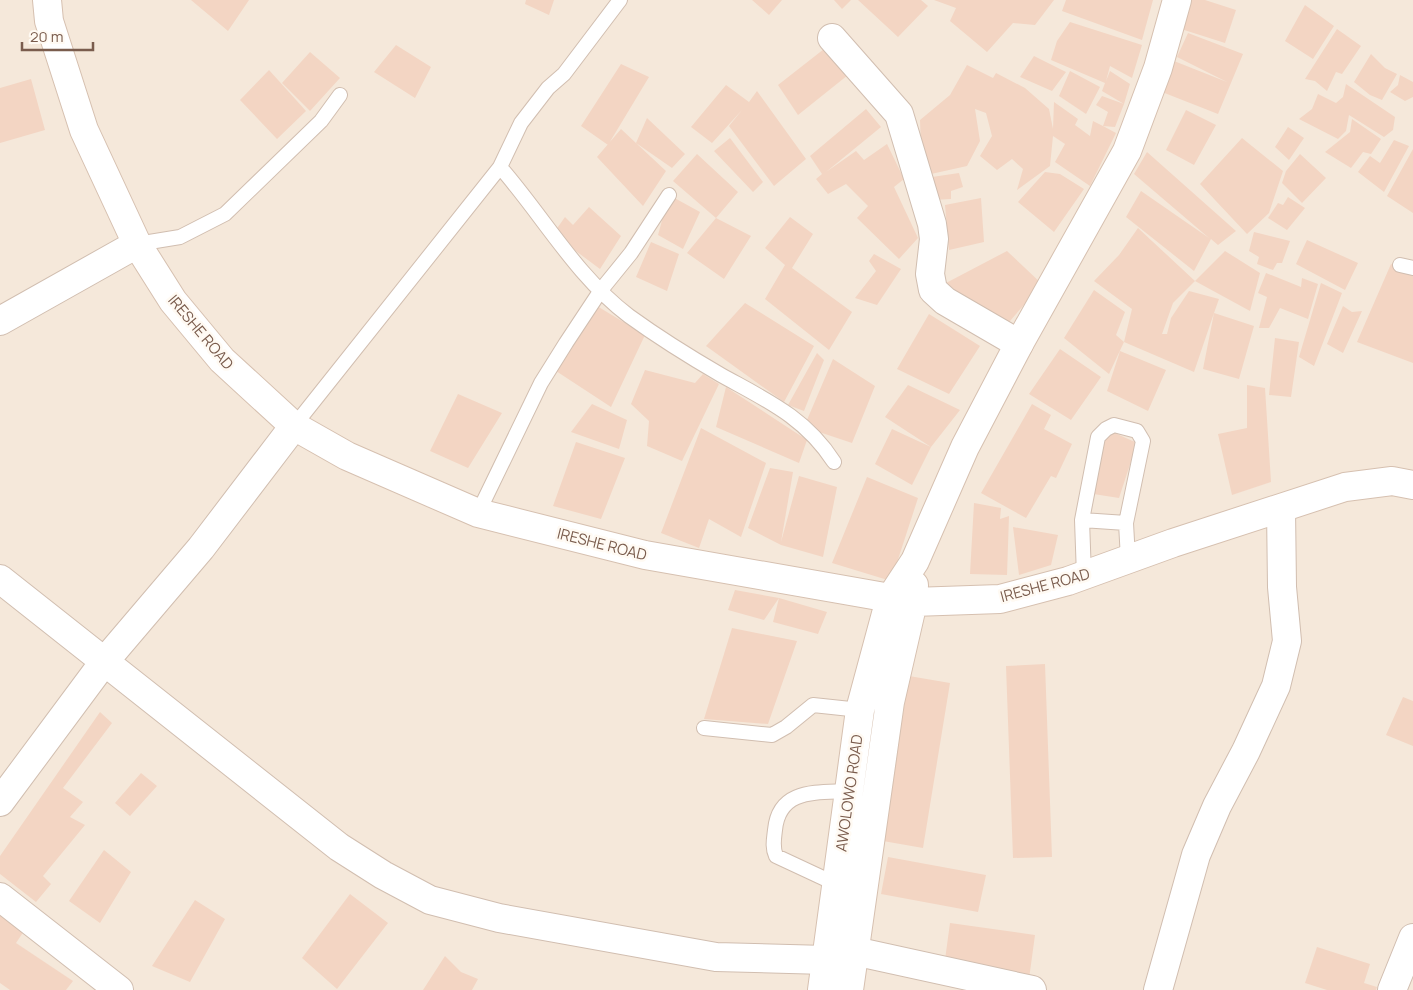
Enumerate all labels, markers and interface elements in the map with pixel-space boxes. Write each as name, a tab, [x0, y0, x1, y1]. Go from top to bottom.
scale bar	[22, 20, 94, 52]
text: 20 m	[30, 26, 63, 47]
street label: IRESHE ROAD	[163, 290, 239, 374]
street label: IRESHE ROAD	[555, 523, 649, 565]
street label: IRESHE ROAD	[998, 563, 1092, 607]
street label: AWOLOWO ROAD	[830, 733, 868, 853]

